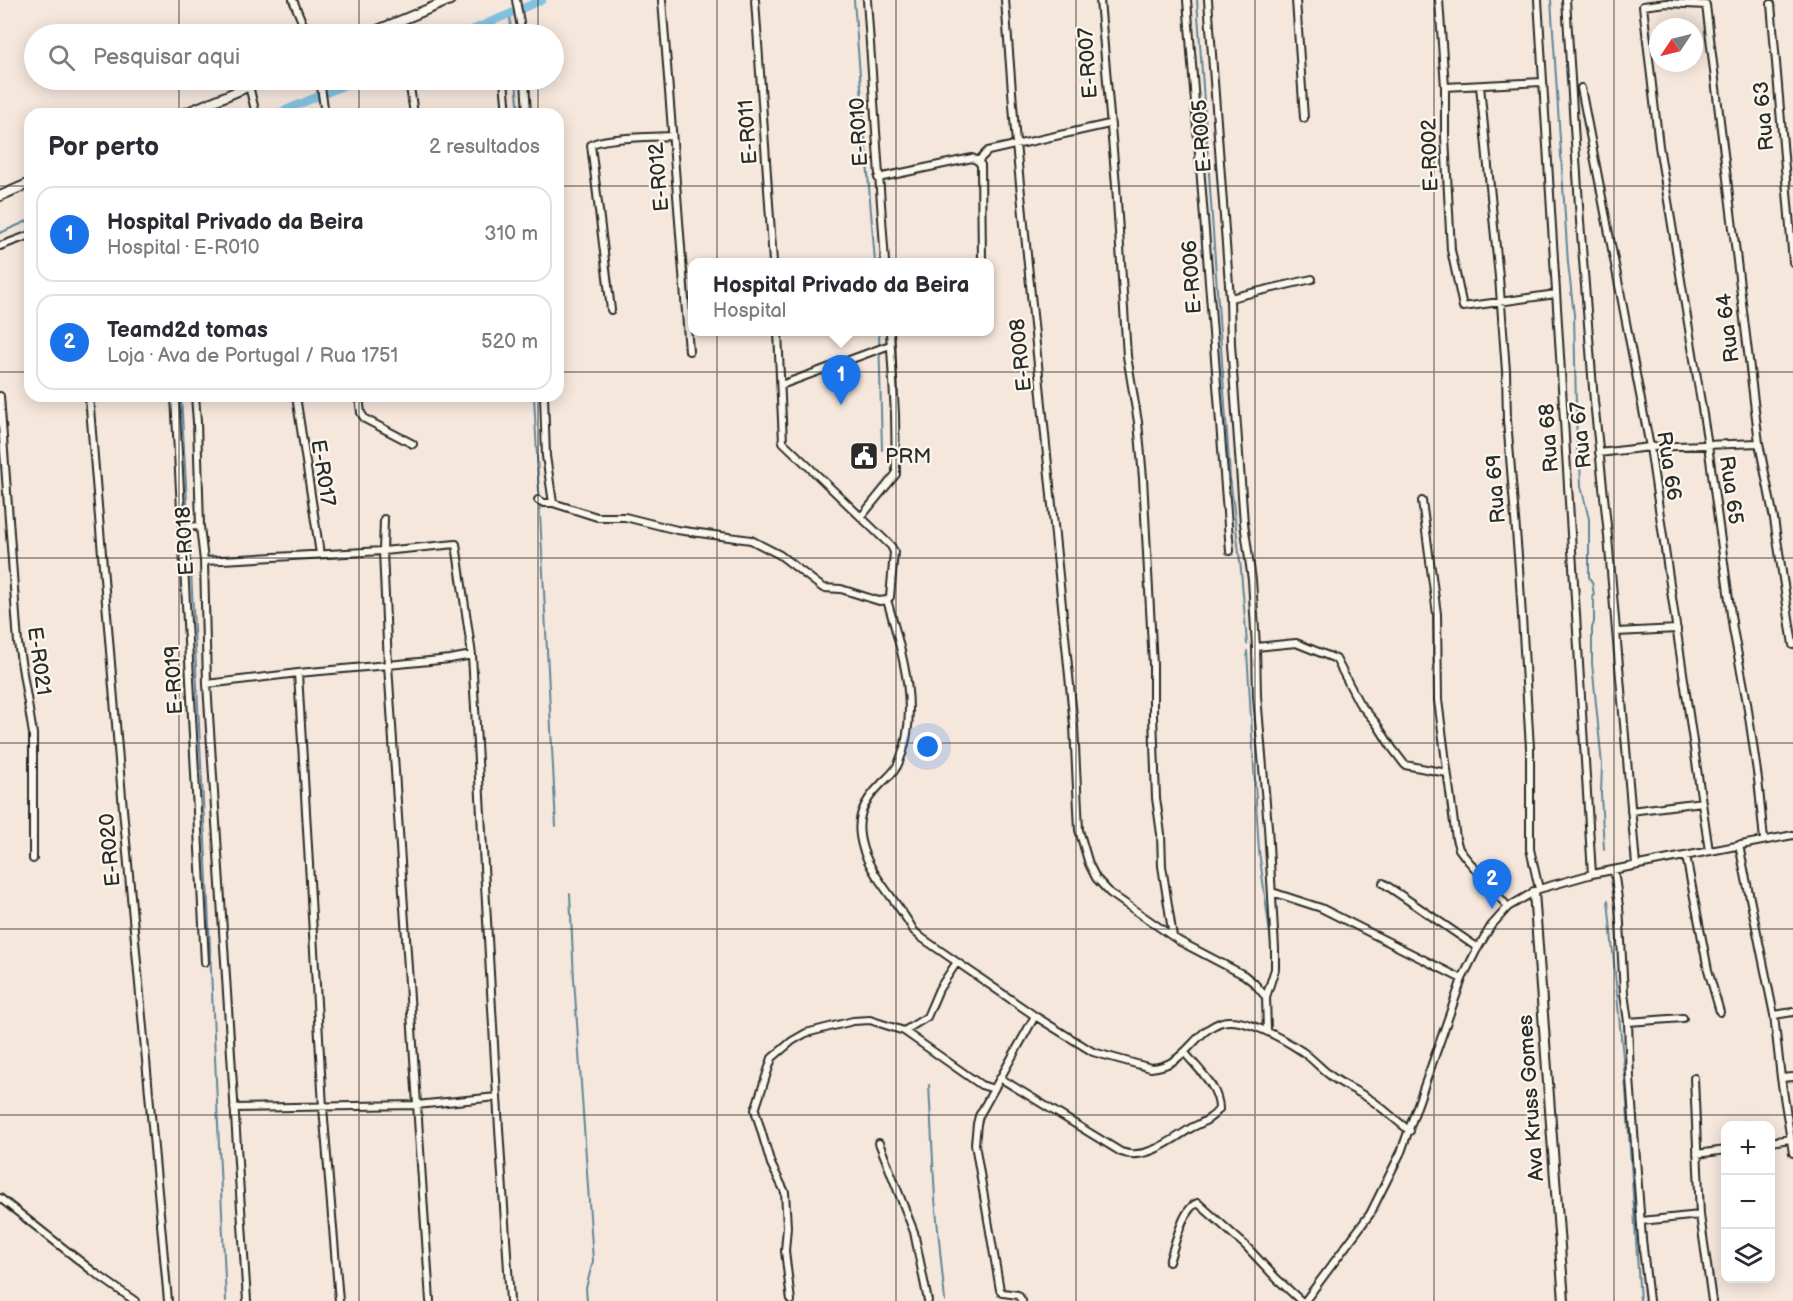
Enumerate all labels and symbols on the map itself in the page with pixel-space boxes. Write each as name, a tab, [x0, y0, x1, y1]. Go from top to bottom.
north arrow	[1649, 18, 1703, 72]
street label: E-R007	[1073, 26, 1103, 100]
street label: Rua 63	[1748, 80, 1780, 152]
street label: E-R010	[845, 97, 873, 167]
street label: E-R011	[733, 99, 763, 165]
street label: E-R005	[1187, 99, 1217, 173]
street label: E-R002	[1416, 117, 1444, 192]
street label: E-R012	[643, 141, 674, 213]
street label: E-R006	[1177, 239, 1207, 315]
street label: Rua 64	[1711, 292, 1745, 364]
street label: E-R008	[1005, 317, 1037, 393]
pin: 1	[822, 356, 860, 405]
street label: Rua 67	[1565, 400, 1597, 470]
street label: Rua 68	[1534, 403, 1564, 473]
street label: Rua 66	[1651, 430, 1687, 503]
street label: E-R017	[305, 438, 341, 509]
public building icon: PRM	[848, 440, 880, 472]
place label: PRM	[885, 444, 931, 469]
street label: Rua 69	[1481, 454, 1511, 524]
street label: Rua 65	[1714, 454, 1748, 526]
street label: E-R018	[171, 506, 199, 576]
street label: E-R021	[22, 625, 56, 697]
street label: E-R019	[160, 645, 188, 715]
your location	[913, 732, 942, 761]
street label: E-R020	[94, 812, 126, 888]
pin: 2	[1472, 860, 1512, 909]
street label: Ava Kruss Gomes	[1513, 1014, 1549, 1182]

